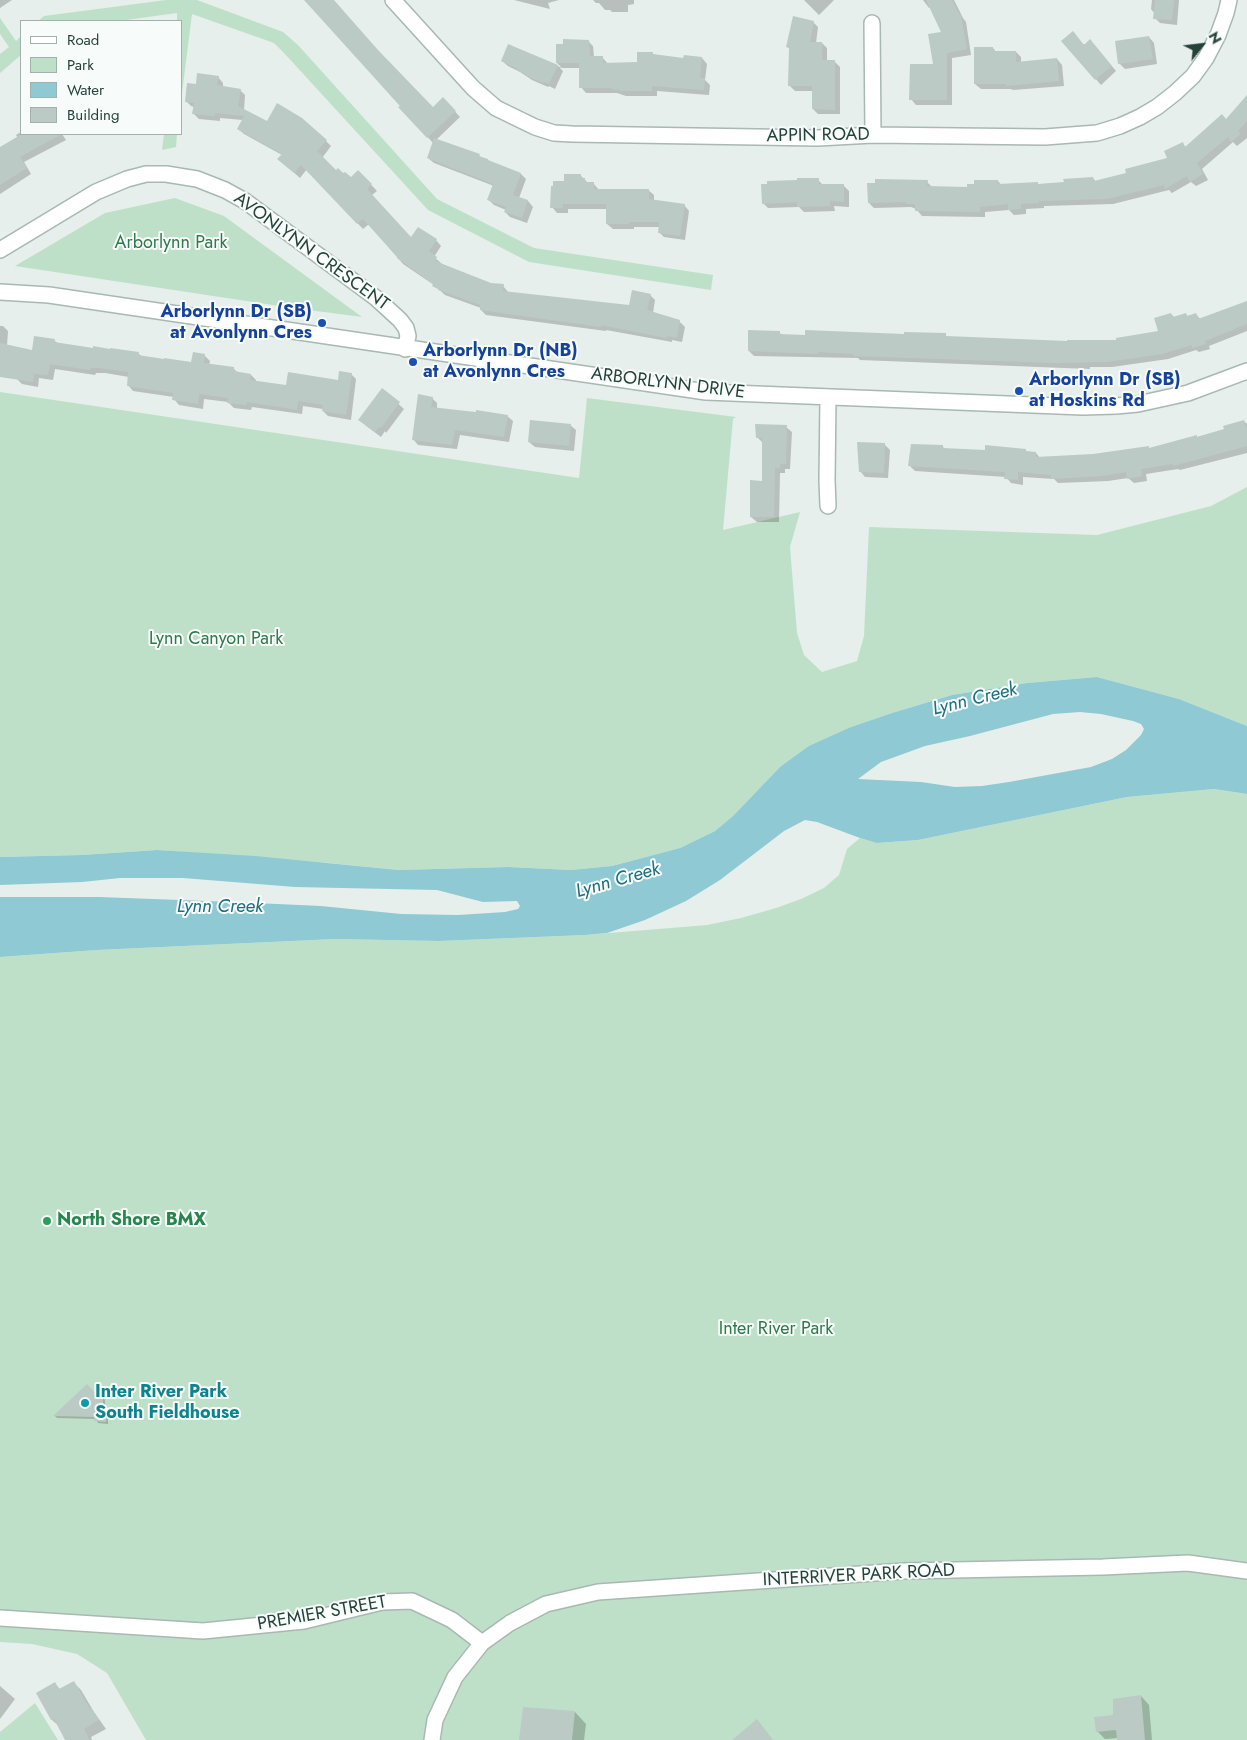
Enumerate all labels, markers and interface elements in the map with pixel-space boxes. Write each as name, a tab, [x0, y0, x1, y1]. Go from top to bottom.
legend	[20, 20, 182, 135]
north arrow	[1177, 20, 1227, 70]
text: N	[1204, 28, 1227, 47]
text: Road	[67, 29, 99, 51]
text: Park	[67, 54, 94, 76]
text: Water	[67, 79, 104, 101]
text: Building	[67, 104, 119, 126]
street label: APPIN ROAD	[766, 124, 870, 148]
street label: AVONLYNN CRESCENT	[229, 188, 393, 316]
park label: Arborlynn Park	[115, 233, 227, 255]
place label: Arborlynn Dr (SB) at Avonlynn Cres	[160, 302, 312, 344]
marker: Arborlynn Dr (SB) at Avonlynn Cres	[316, 317, 328, 329]
place label: Arborlynn Dr (NB) at Avonlynn Cres	[423, 341, 578, 384]
marker: Arborlynn Dr (NB) at Avonlynn Cres	[407, 356, 419, 368]
street label: ARBORLYNN DRIVE	[590, 364, 746, 404]
place label: Arborlynn Dr (SB) at Hoskins Rd	[1029, 370, 1181, 412]
marker: Arborlynn Dr (SB) at Hoskins Rd	[1013, 385, 1025, 397]
park label: Lynn Canyon Park	[149, 629, 283, 651]
water label: Lynn Creek	[930, 678, 1020, 722]
water label: Lynn Creek	[573, 858, 663, 904]
water label: Lynn Creek	[177, 896, 263, 918]
place label: North Shore BMX	[57, 1210, 206, 1232]
marker: North Shore BMX	[41, 1215, 53, 1227]
park label: Inter River Park	[719, 1319, 833, 1341]
place label: Inter River Park South Fieldhouse	[95, 1382, 240, 1425]
marker: Inter River Park South Fieldhouse	[79, 1397, 91, 1409]
street label: INTERRIVER PARK ROAD	[762, 1560, 956, 1592]
street label: PREMIER STREET	[256, 1592, 388, 1636]

